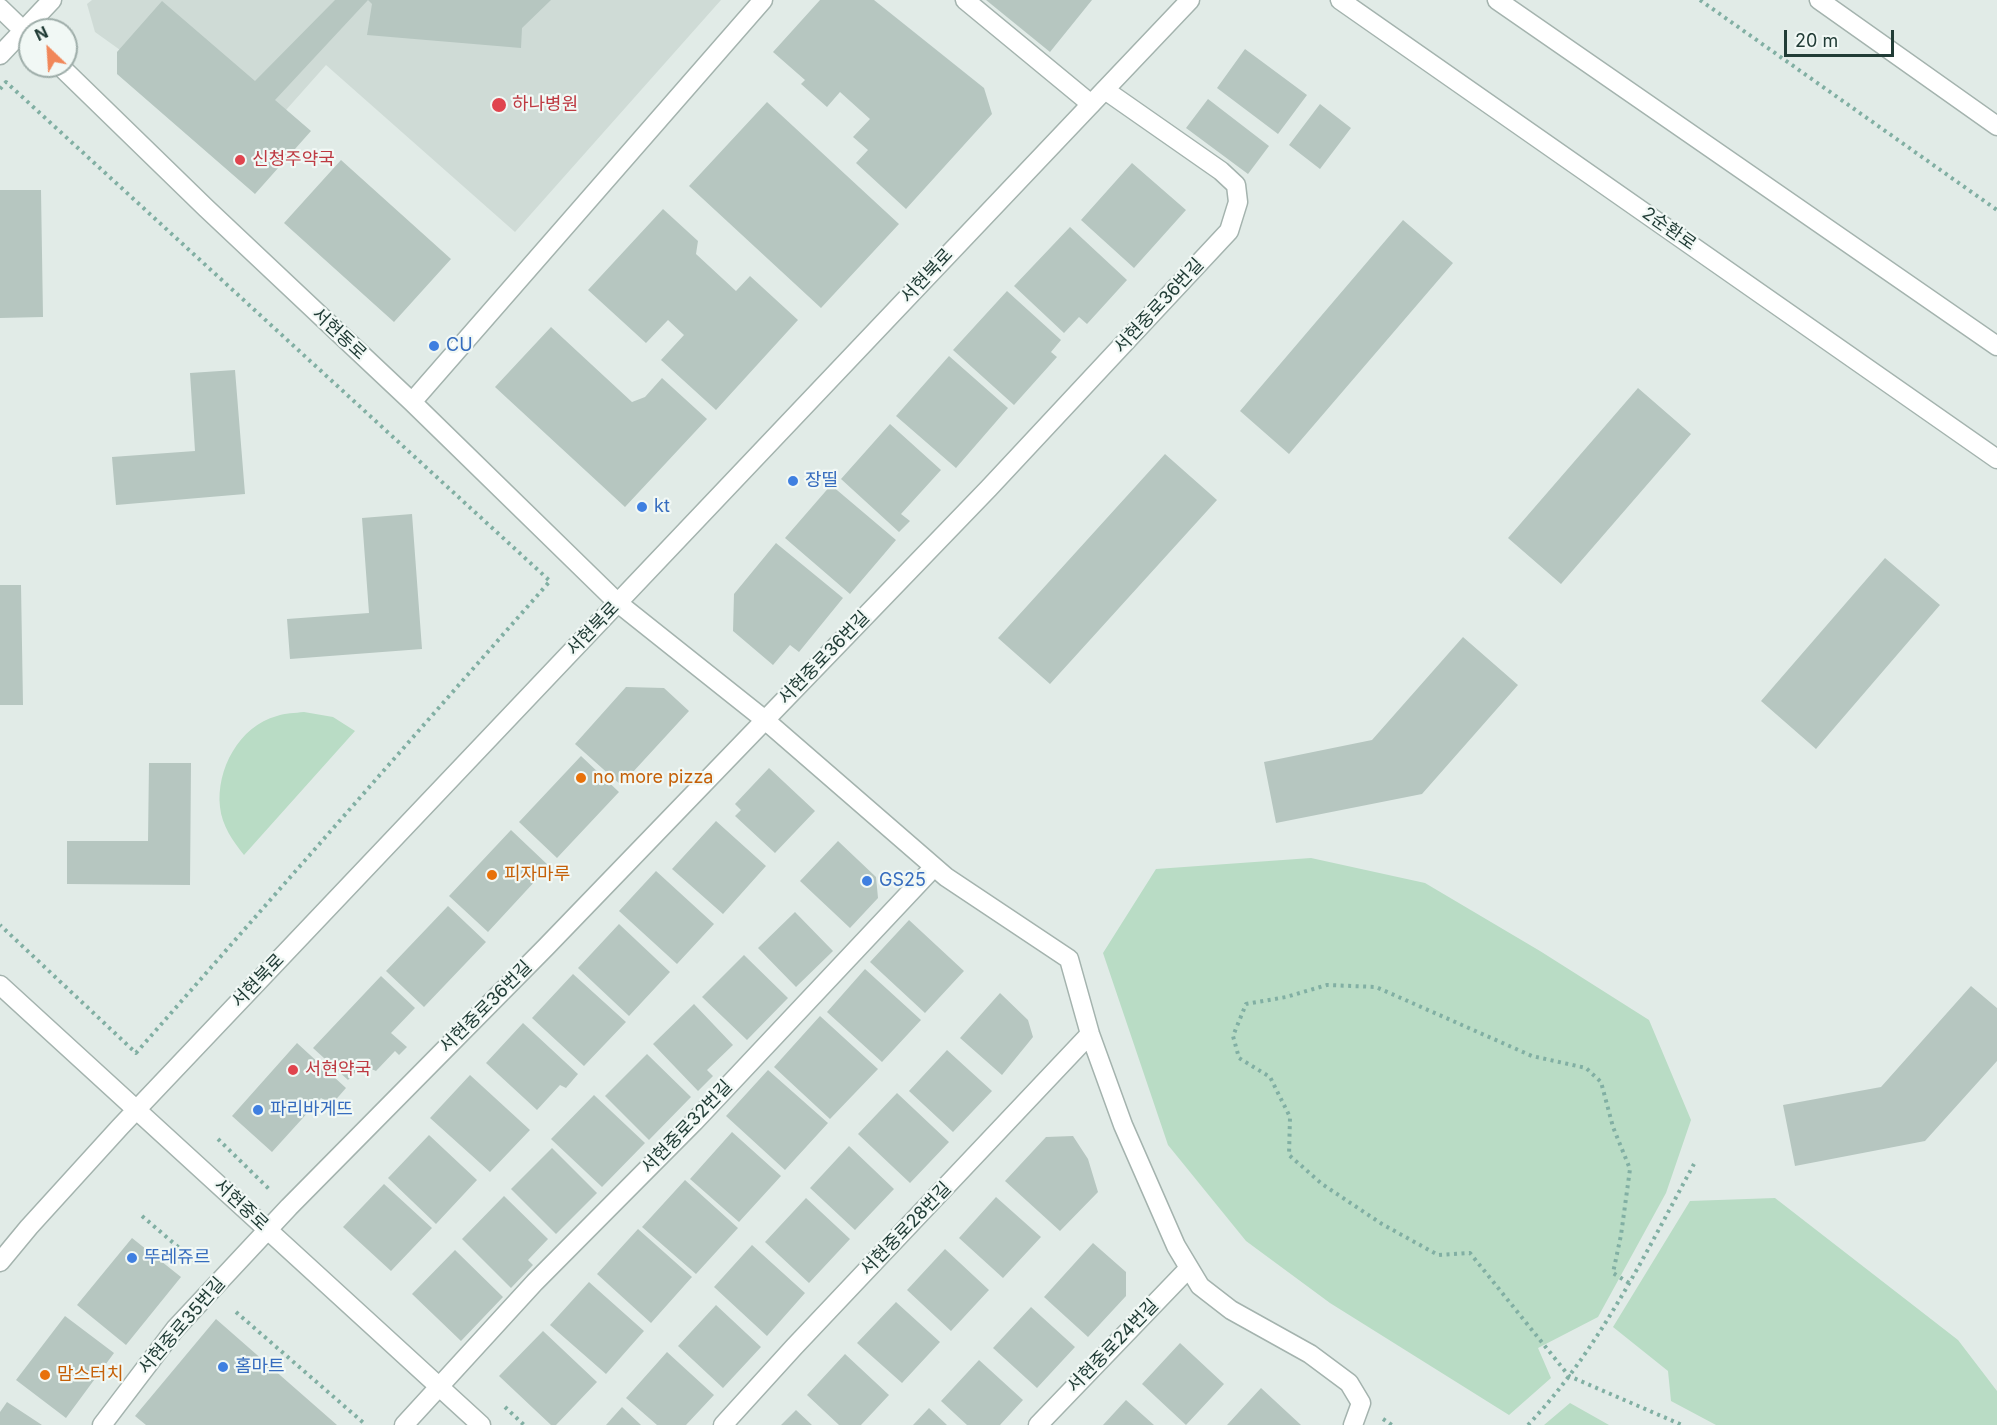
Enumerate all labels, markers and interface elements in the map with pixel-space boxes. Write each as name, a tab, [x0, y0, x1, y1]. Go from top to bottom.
north arrow	[18, 18, 78, 78]
scale bar	[1787, 18, 1896, 56]
text: N	[31, 22, 51, 45]
text: 20 m	[1795, 30, 1838, 51]
place label: 하나병원	[512, 94, 578, 116]
marker: 하나병원	[490, 96, 508, 114]
place label: 신청주약국	[252, 149, 335, 171]
marker: 신청주약국	[233, 153, 247, 167]
street label: 2순환로	[1638, 203, 1700, 255]
street label: 서현북로	[897, 244, 957, 308]
street label: 서현중로36번길	[1110, 254, 1208, 358]
street label: 서현동로	[307, 304, 371, 364]
place label: CU	[446, 335, 473, 357]
marker: CU	[427, 339, 441, 353]
place label: 장띨	[805, 470, 838, 492]
marker: 장띨	[786, 474, 800, 488]
place label: kt	[654, 496, 670, 518]
marker: kt	[635, 500, 649, 514]
street label: 서현북로	[562, 598, 624, 660]
street label: 서현중로36번길	[774, 607, 874, 709]
place label: no more pizza	[593, 767, 713, 789]
marker: no more pizza	[574, 771, 588, 785]
place label: 피자마루	[504, 864, 570, 886]
marker: 피자마루	[485, 868, 499, 882]
place label: GS25	[879, 870, 926, 892]
marker: GS25	[860, 874, 874, 888]
street label: 서현북로	[227, 950, 289, 1012]
street label: 서현중로36번길	[435, 956, 537, 1058]
place label: 서현약국	[305, 1059, 371, 1081]
marker: 서현약국	[286, 1063, 300, 1077]
street label: 서현중로32번길	[637, 1076, 737, 1178]
place label: 파리바게뜨	[270, 1099, 353, 1121]
marker: 파리바게뜨	[251, 1103, 265, 1117]
street label: 서현중로	[209, 1175, 273, 1235]
street label: 서현중로28번길	[856, 1178, 956, 1280]
place label: 뚜레쥬르	[144, 1247, 210, 1269]
marker: 뚜레쥬르	[125, 1251, 139, 1265]
street label: 서현중로35번길	[134, 1273, 230, 1379]
street label: 서현중로24번길	[1063, 1295, 1163, 1397]
place label: 홈마트	[235, 1356, 285, 1378]
marker: 홈마트	[216, 1360, 230, 1374]
place label: 맘스터치	[57, 1364, 123, 1386]
marker: 맘스터치	[38, 1368, 52, 1382]

